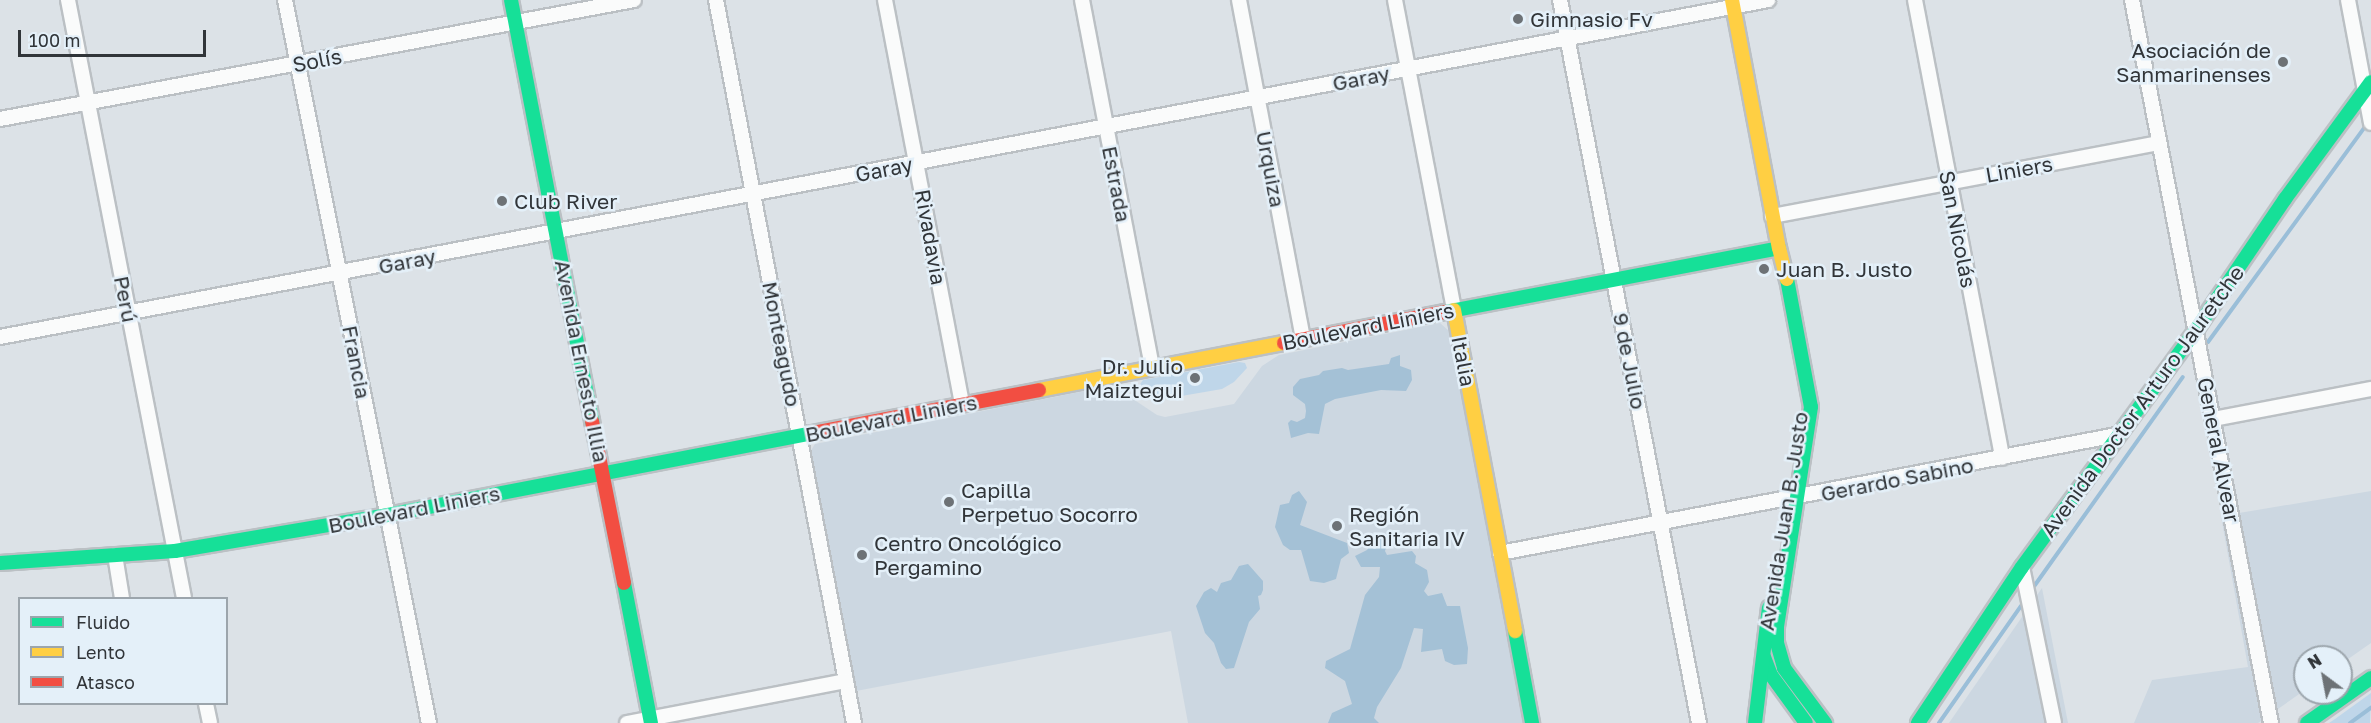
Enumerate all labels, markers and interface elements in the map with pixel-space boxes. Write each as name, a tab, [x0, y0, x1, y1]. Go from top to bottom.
place label: Gimnasio Fv	[1530, 6, 1653, 32]
marker: Gimnasio Fv	[1511, 12, 1525, 26]
scale bar	[21, 18, 208, 56]
text: 100 m	[29, 29, 80, 51]
place label: Asociación de Sanmarinenses	[2116, 37, 2271, 87]
street label: Solís	[290, 43, 344, 77]
marker: Asociación de Sanmarinenses	[2276, 55, 2290, 69]
street label: Garay	[1330, 60, 1392, 96]
street label: Urquiza	[1251, 129, 1291, 209]
street label: Estrada	[1097, 144, 1137, 224]
street label: Garay	[853, 151, 915, 187]
street label: Liniers	[1984, 151, 2054, 187]
street label: San Nicolás	[1934, 168, 1982, 290]
street label: Rivadavia	[910, 187, 952, 287]
place label: Club River	[514, 188, 617, 214]
marker: Club River	[495, 194, 509, 208]
street label: Garay	[376, 243, 438, 279]
place label: Juan B. Justo	[1776, 256, 1912, 282]
street label: Avenida Ernesto Illia	[550, 258, 614, 464]
street label: Avenida Doctor Arturo Jauretche	[2035, 260, 2249, 542]
marker: Juan B. Justo	[1757, 262, 1771, 276]
street label: Perú	[109, 274, 143, 324]
street label: Monteagudo	[758, 279, 806, 409]
street label: Boulevard Liniers	[1280, 297, 1456, 355]
street label: 9 de Julio	[1608, 311, 1652, 411]
street label: Francia	[338, 323, 376, 401]
street label: Italia	[1447, 334, 1481, 388]
place label: Dr. Julio Maiztegui	[1084, 353, 1183, 403]
marker: Dr. Julio Maiztegui	[1188, 371, 1202, 385]
street label: General Alvear	[2193, 375, 2245, 525]
street label: Boulevard Liniers	[803, 389, 979, 447]
street label: Avenida Juan B. Justo	[1753, 410, 1813, 632]
street label: Gerardo Sabino	[1819, 452, 1975, 506]
place label: Capilla Perpetuo Socorro	[961, 477, 1138, 527]
street label: Boulevard Liniers	[326, 480, 502, 538]
marker: Capilla Perpetuo Socorro	[942, 495, 956, 509]
place label: Región Sanitaria IV	[1349, 501, 1465, 551]
marker: Región Sanitaria IV	[1330, 519, 1344, 533]
place label: Centro Oncológico Pergamino	[874, 530, 1062, 580]
marker: Centro Oncológico Pergamino	[855, 548, 869, 562]
legend	[18, 597, 228, 705]
text: Fluido	[76, 611, 130, 633]
text: Lento	[76, 641, 125, 663]
north arrow	[2293, 645, 2353, 705]
text: N	[2304, 650, 2325, 673]
text: Atasco	[76, 671, 135, 693]

